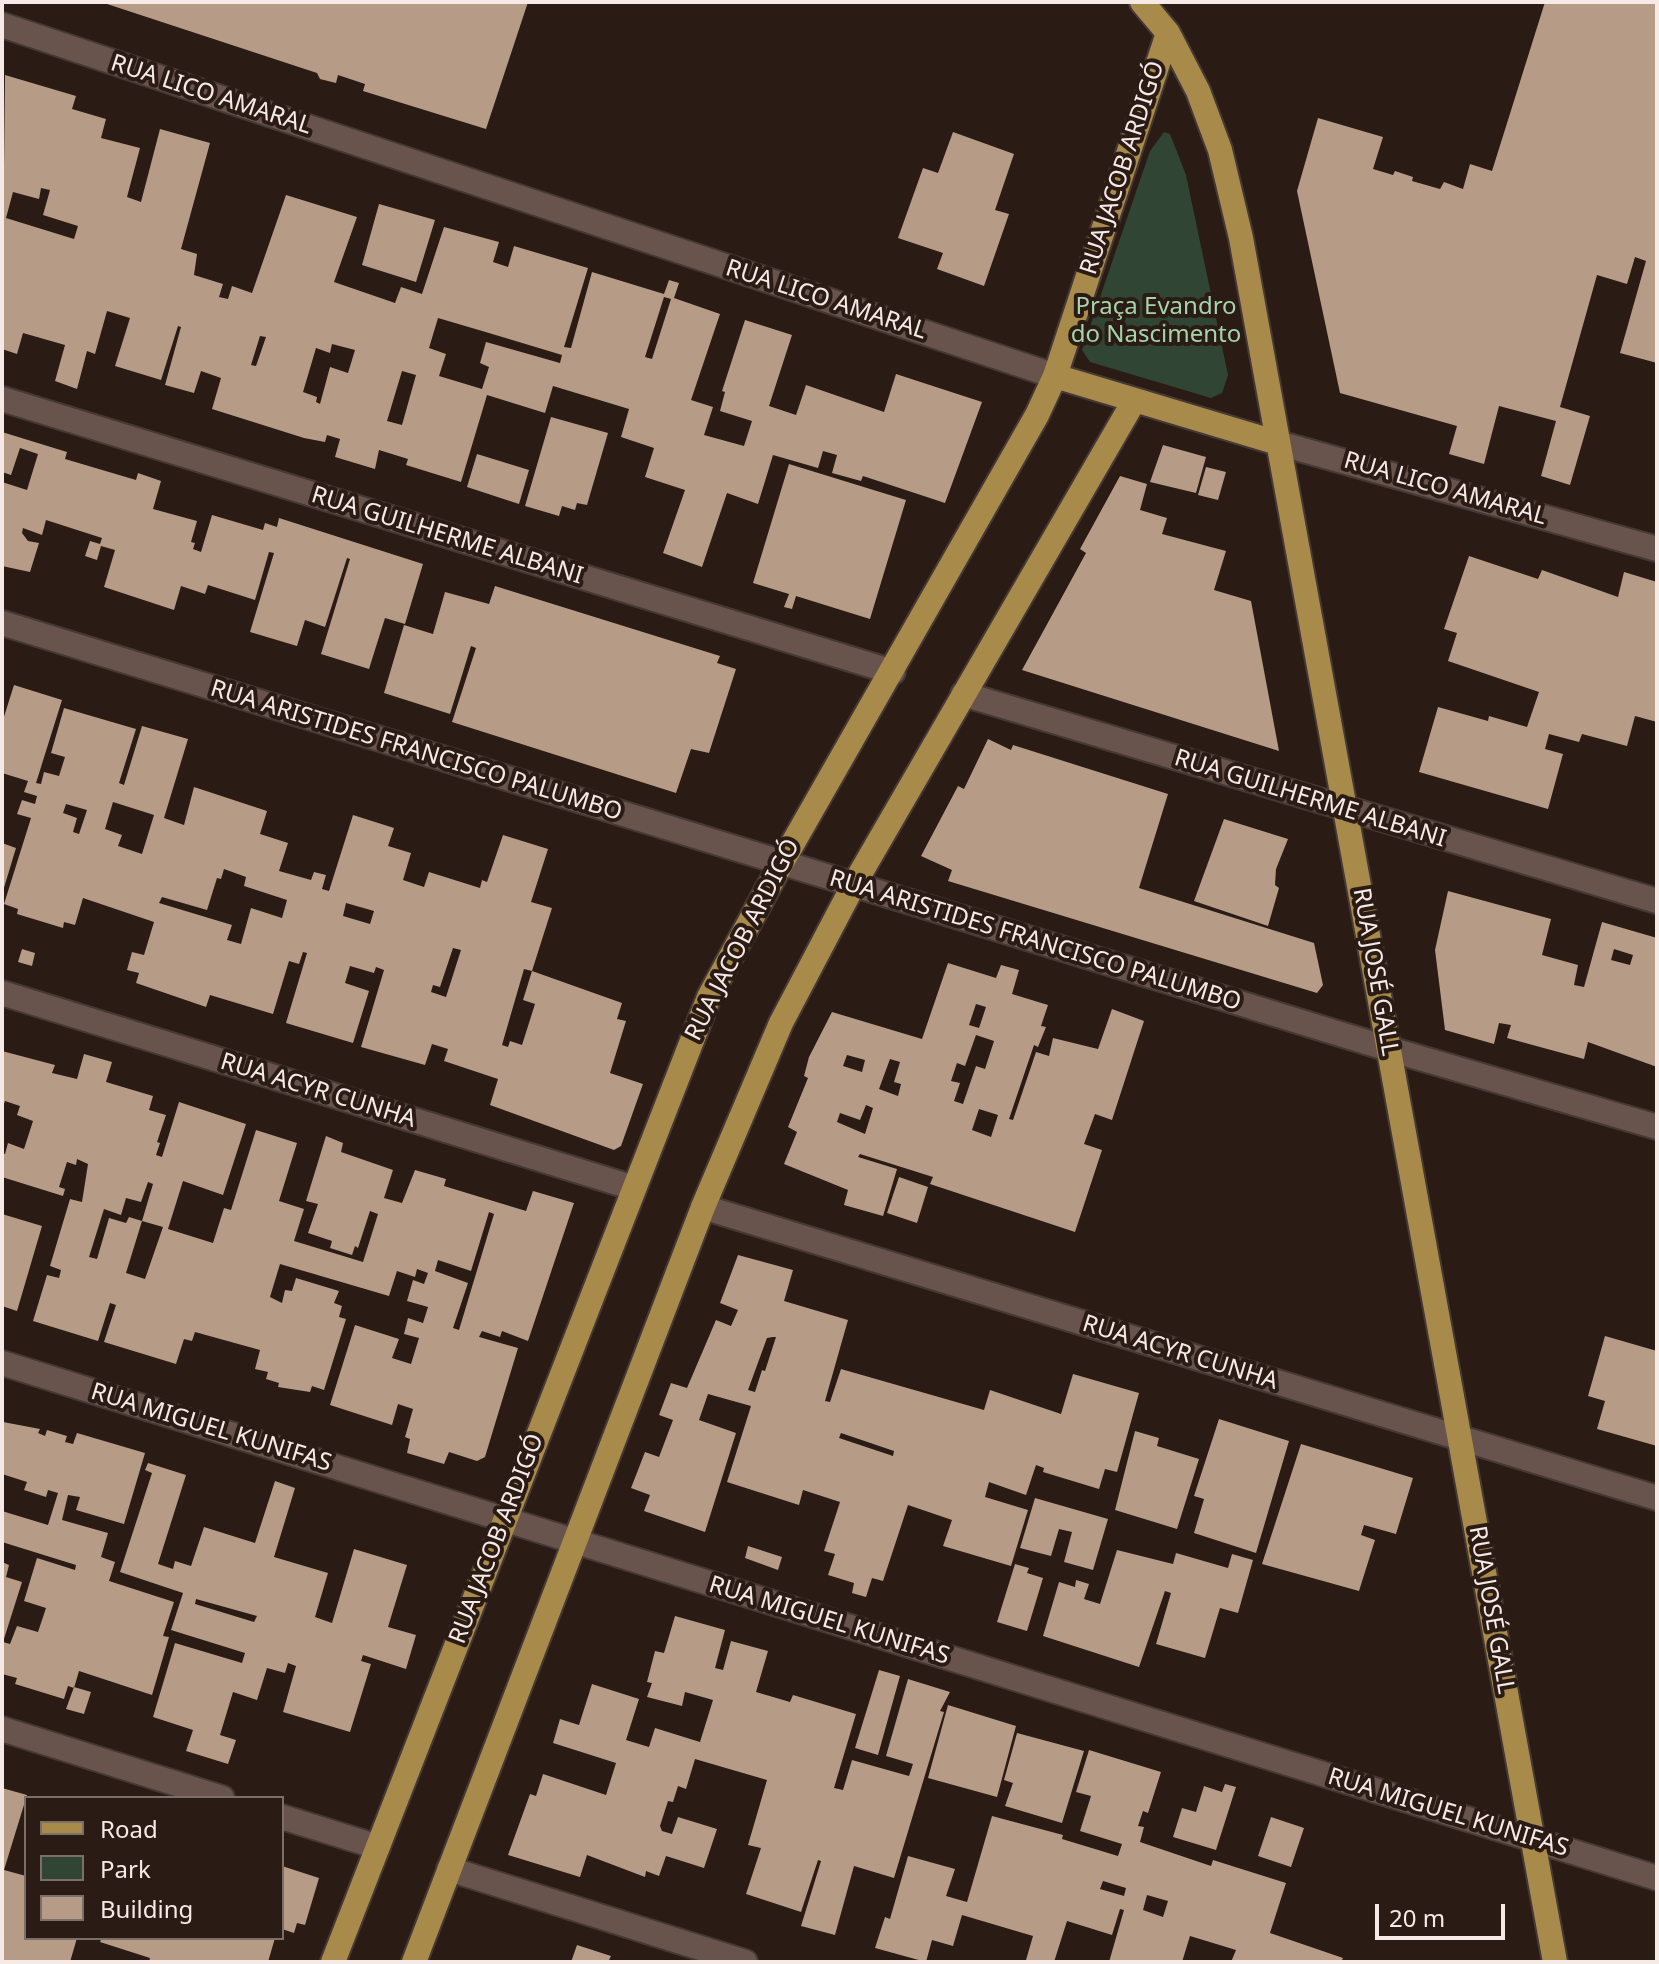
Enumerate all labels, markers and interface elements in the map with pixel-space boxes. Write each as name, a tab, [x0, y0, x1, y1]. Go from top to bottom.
street label: RUA LICO AMARAL	[107, 49, 315, 141]
street label: RUA JACOB ARDIGÓ	[1075, 58, 1171, 278]
street label: RUA LICO AMARAL	[722, 254, 930, 346]
park label: Praça Evandro do Nascimento	[1071, 293, 1241, 349]
street label: RUA LICO AMARAL	[1340, 446, 1550, 532]
street label: RUA GUILHERME ALBANI	[308, 481, 586, 591]
street label: RUA ARISTIDES FRANCISCO PALUMBO	[207, 675, 625, 827]
street label: RUA GUILHERME ALBANI	[1171, 744, 1449, 854]
street label: RUA JACOB ARDIGÓ	[680, 834, 806, 1046]
street label: RUA ARISTIDES FRANCISCO PALUMBO	[826, 865, 1244, 1017]
street label: RUA JOSÉ GALL	[1346, 886, 1404, 1058]
street label: RUA ACYR CUNHA	[217, 1048, 419, 1134]
street label: RUA ACYR CUNHA	[1079, 1310, 1281, 1396]
street label: RUA MIGUEL KUNIFAS	[87, 1378, 335, 1478]
street label: RUA JACOB ARDIGÓ	[444, 1430, 550, 1648]
street label: RUA JOSÉ GALL	[1462, 1524, 1520, 1696]
street label: RUA MIGUEL KUNIFAS	[705, 1571, 953, 1671]
street label: RUA MIGUEL KUNIFAS	[1324, 1763, 1572, 1863]
legend	[24, 1796, 284, 1940]
text: Road	[100, 1812, 158, 1845]
text: Park	[100, 1852, 151, 1885]
scale bar	[1379, 1888, 1509, 1938]
text: Building	[100, 1892, 193, 1925]
text: 20 m	[1389, 1901, 1445, 1934]

